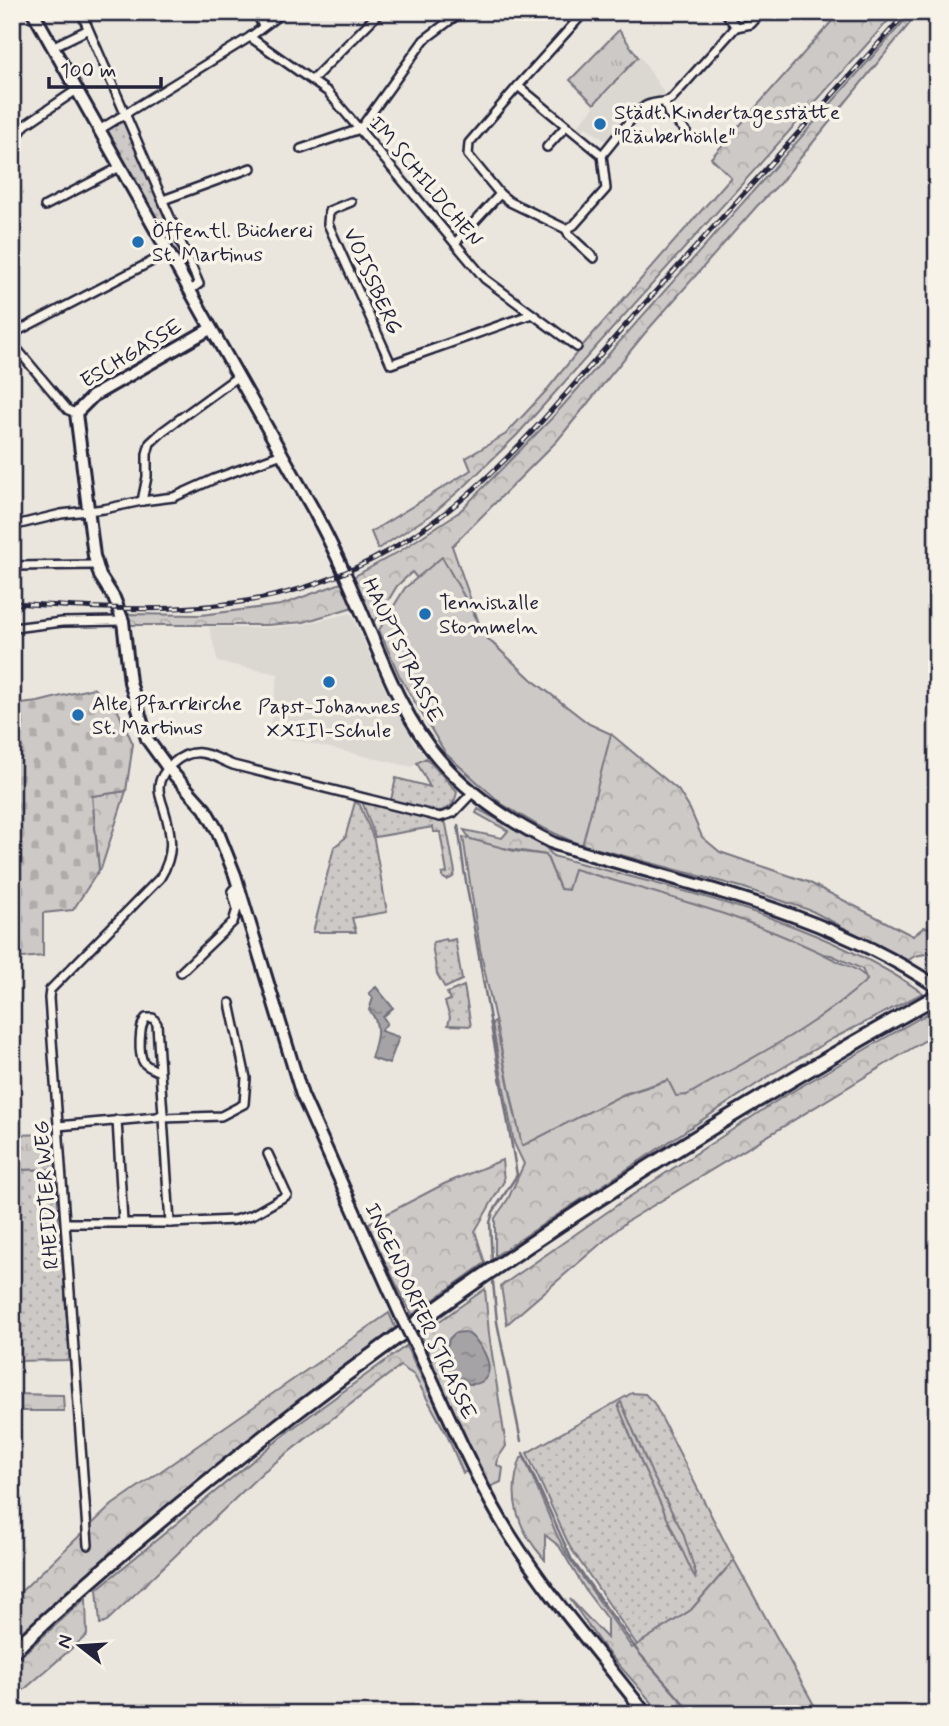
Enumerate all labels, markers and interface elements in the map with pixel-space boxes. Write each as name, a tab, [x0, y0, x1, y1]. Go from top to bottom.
scale bar	[49, 46, 161, 90]
text: 100 m	[60, 57, 116, 85]
place label: Städt. Kindertagesstätte "Räuberhöhle"	[614, 99, 840, 151]
street label: IM SCHILDCHEN	[362, 110, 489, 253]
marker: Städt. Kindertagesstätte "Räuberhöhle"	[592, 116, 608, 132]
place label: Öffentl. Bücherei St. Martinus	[152, 217, 313, 269]
street label: VOISSBERG	[336, 224, 408, 339]
marker: Öffentl. Bücherei St. Martinus	[130, 234, 146, 250]
street label: ESCHGASSE	[76, 313, 188, 395]
street label: HAUPTSTRASSE	[355, 574, 449, 727]
place label: Tennishalle Stommeln	[439, 589, 539, 641]
marker: Tennishalle Stommeln	[417, 606, 433, 622]
marker: Papst-Johannes XXIII-Schule	[321, 674, 337, 690]
place label: Alte Pfarrkirche St. Martinus	[92, 690, 242, 742]
place label: Papst-Johannes XXIII-Schule	[258, 693, 400, 745]
marker: Alte Pfarrkirche St. Martinus	[70, 707, 86, 723]
street label: RHEIDTER WEG	[28, 1119, 66, 1270]
street label: INGENDORFER STRASSE	[357, 1198, 483, 1424]
north arrow	[46, 1610, 116, 1680]
text: N	[51, 1632, 79, 1651]

